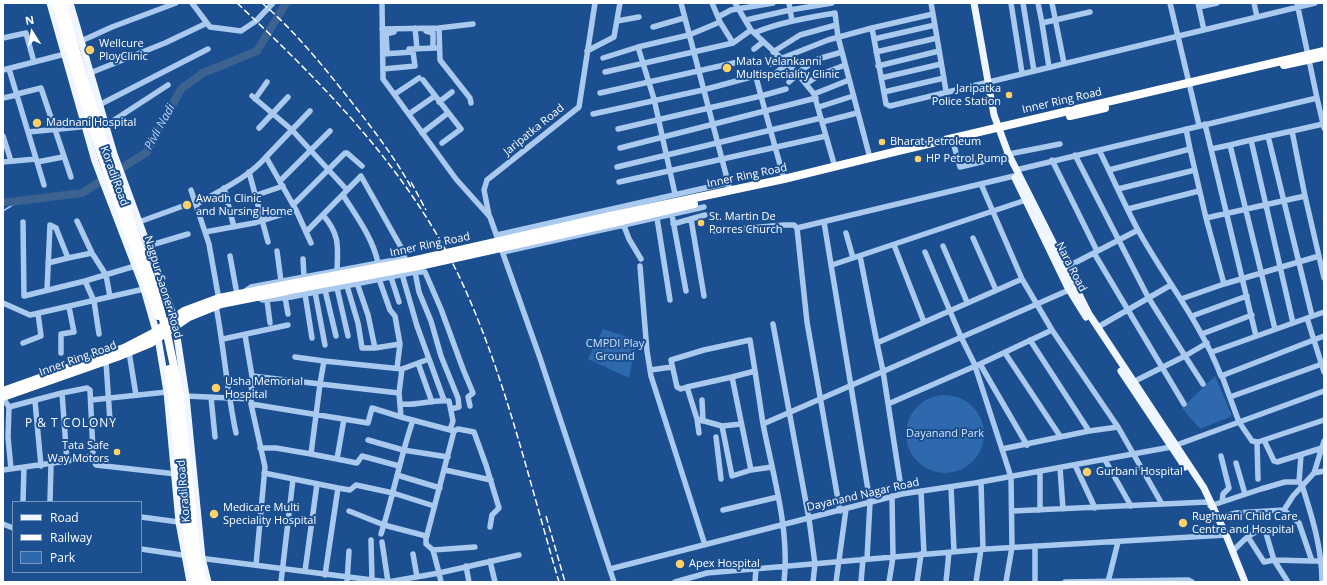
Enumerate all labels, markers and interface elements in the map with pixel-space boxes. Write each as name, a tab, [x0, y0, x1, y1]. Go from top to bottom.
north arrow	[12, 12, 52, 52]
text: N	[24, 12, 35, 28]
place label: Wellcure PloyClinic	[99, 37, 148, 63]
marker: Wellcure PloyClinic	[84, 44, 96, 56]
place label: Mata Velankanni Multispeciality Clinic	[736, 55, 840, 81]
marker: Mata Velankanni Multispeciality Clinic	[721, 62, 733, 74]
place label: Jaripatka Police Station	[932, 82, 1001, 108]
street label: Inner Ring Road	[1021, 85, 1103, 117]
marker: Jaripatka Police Station	[1004, 90, 1014, 100]
water label: Pivli Nadi	[142, 102, 178, 152]
street label: Jaripatka Road	[501, 102, 567, 158]
place label: Madnani Hospital	[46, 116, 136, 130]
marker: Madnani Hospital	[31, 117, 43, 129]
place label: Bharat Petroleum	[890, 135, 981, 149]
marker: Bharat Petroleum	[877, 137, 887, 147]
street label: Koradi Road	[97, 144, 131, 208]
place label: HP Petrol Pump	[926, 152, 1007, 166]
marker: HP Petrol Pump	[913, 154, 923, 164]
street label: Inner Ring Road	[706, 161, 788, 191]
place label: Awadh Clinic and Nursing Home	[196, 192, 293, 218]
marker: Awadh Clinic and Nursing Home	[181, 199, 193, 211]
place label: St. Martin De Porres Church	[709, 210, 782, 236]
marker: St. Martin De Porres Church	[696, 218, 706, 228]
street label: Inner Ring Road	[389, 230, 471, 260]
street label: Nagpur Saoner Road	[141, 234, 185, 340]
street label: Nara Road	[1053, 240, 1089, 294]
park label: CMPDI Play Ground	[586, 337, 644, 363]
street label: Inner Ring Road	[37, 339, 119, 379]
place label: Usha Memorial Hospital	[225, 375, 303, 401]
marker: Usha Memorial Hospital	[210, 382, 222, 394]
district label: P & T COLONY	[25, 417, 117, 431]
park label: Dayanand Park	[906, 427, 984, 441]
place label: Tata Safe Way Motors	[48, 439, 109, 465]
marker: Tata Safe Way Motors	[112, 447, 122, 457]
street label: Koradi Road	[175, 459, 193, 523]
place label: Gurbani Hospital	[1096, 465, 1183, 479]
marker: Gurbani Hospital	[1081, 466, 1093, 478]
street label: Dayanand Nagar Road	[805, 476, 921, 514]
legend	[12, 501, 142, 573]
place label: Medicare Multi Speciality Hospital	[223, 501, 316, 527]
marker: Medicare Multi Speciality Hospital	[208, 508, 220, 520]
text: Road	[50, 509, 79, 526]
place label: Rughwani Child Care Centre and Hospital	[1192, 510, 1298, 536]
marker: Rughwani Child Care Centre and Hospital	[1177, 517, 1189, 529]
text: Railway	[50, 529, 92, 546]
text: Park	[50, 549, 75, 566]
place label: Apex Hospital	[689, 557, 760, 571]
marker: Apex Hospital	[674, 558, 686, 570]

